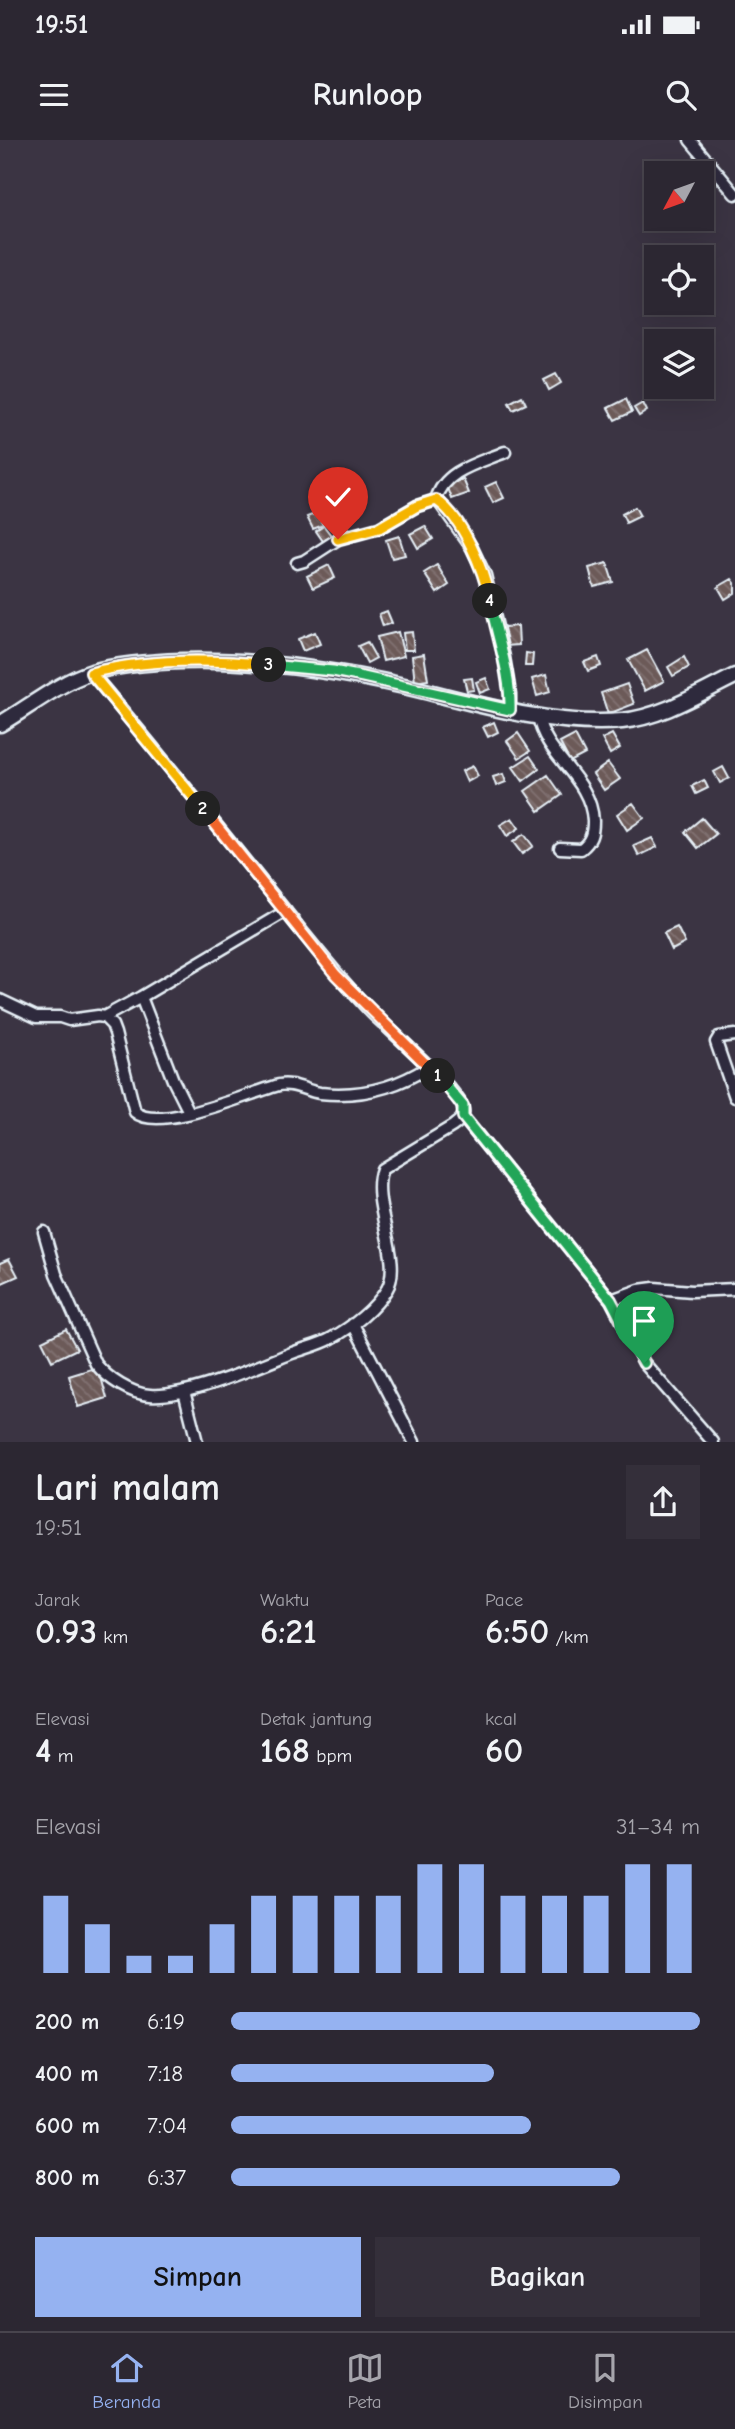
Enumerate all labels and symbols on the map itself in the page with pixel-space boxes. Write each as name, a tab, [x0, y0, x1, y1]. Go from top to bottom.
north arrow	[644, 161, 714, 231]
pin	[308, 467, 368, 539]
pin: 4	[472, 584, 508, 618]
pin: 3	[252, 648, 286, 682]
pin: 2	[186, 792, 220, 826]
pin: 1	[420, 1058, 456, 1094]
pin	[614, 1291, 674, 1363]

